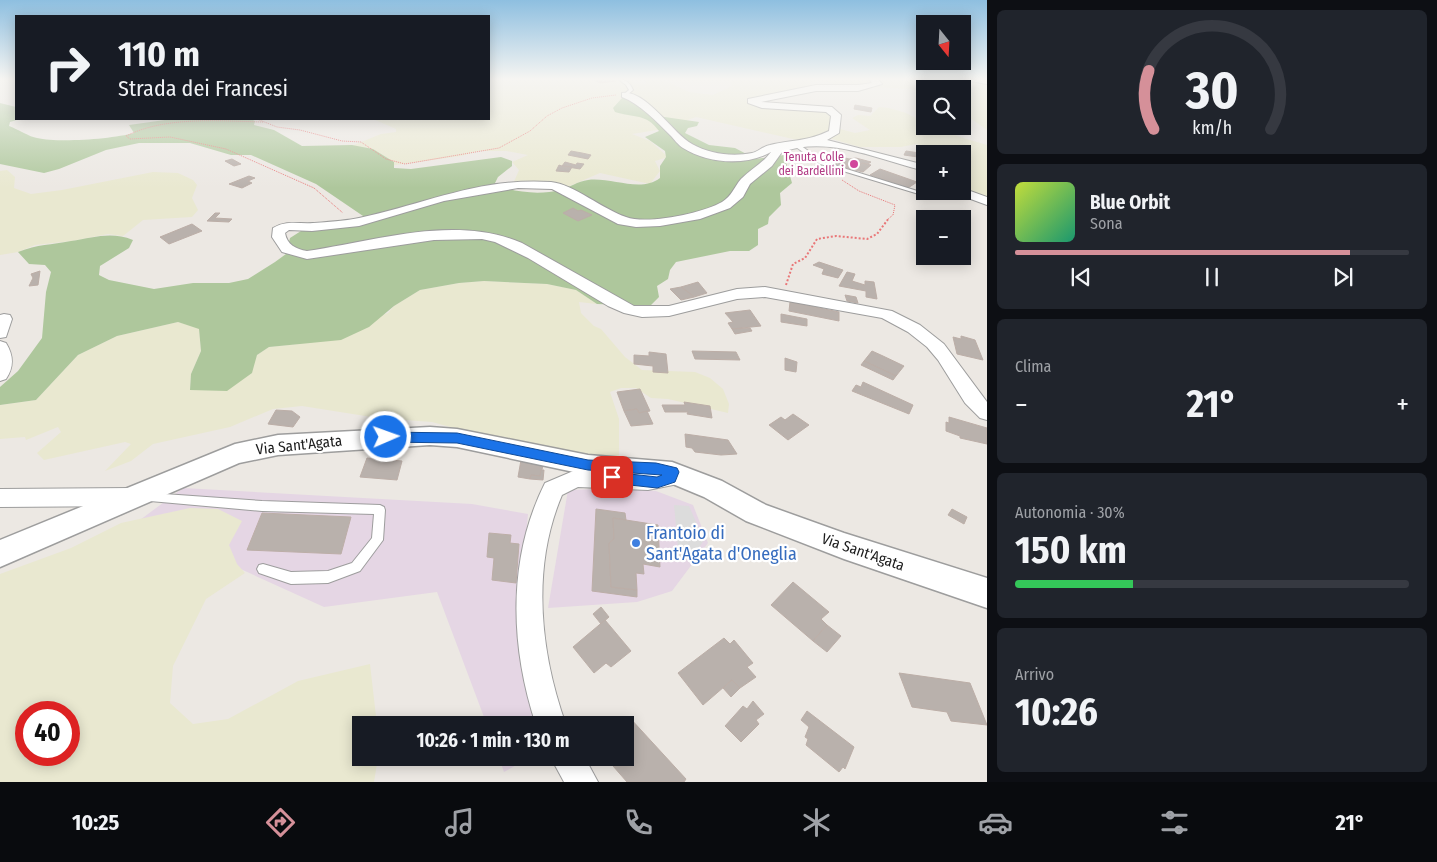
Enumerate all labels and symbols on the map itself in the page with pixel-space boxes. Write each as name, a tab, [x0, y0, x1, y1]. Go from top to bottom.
north arrow	[916, 15, 971, 70]
place label: Tenuta Colle dei Bardellini	[778, 150, 844, 178]
marker: Tenuta Colle dei Bardellini	[848, 158, 860, 170]
position arrow	[359, 410, 411, 462]
street label: Via Sant'Agata	[255, 432, 343, 458]
pin	[591, 456, 633, 498]
place label: Frantoio di Sant'Agata d'Oneglia	[646, 522, 797, 565]
street label: Via Sant'Agata	[819, 529, 907, 575]
marker: Frantoio di Sant'Agata d'Oneglia	[630, 537, 642, 549]
speed limit sign: 40	[15, 701, 80, 766]

